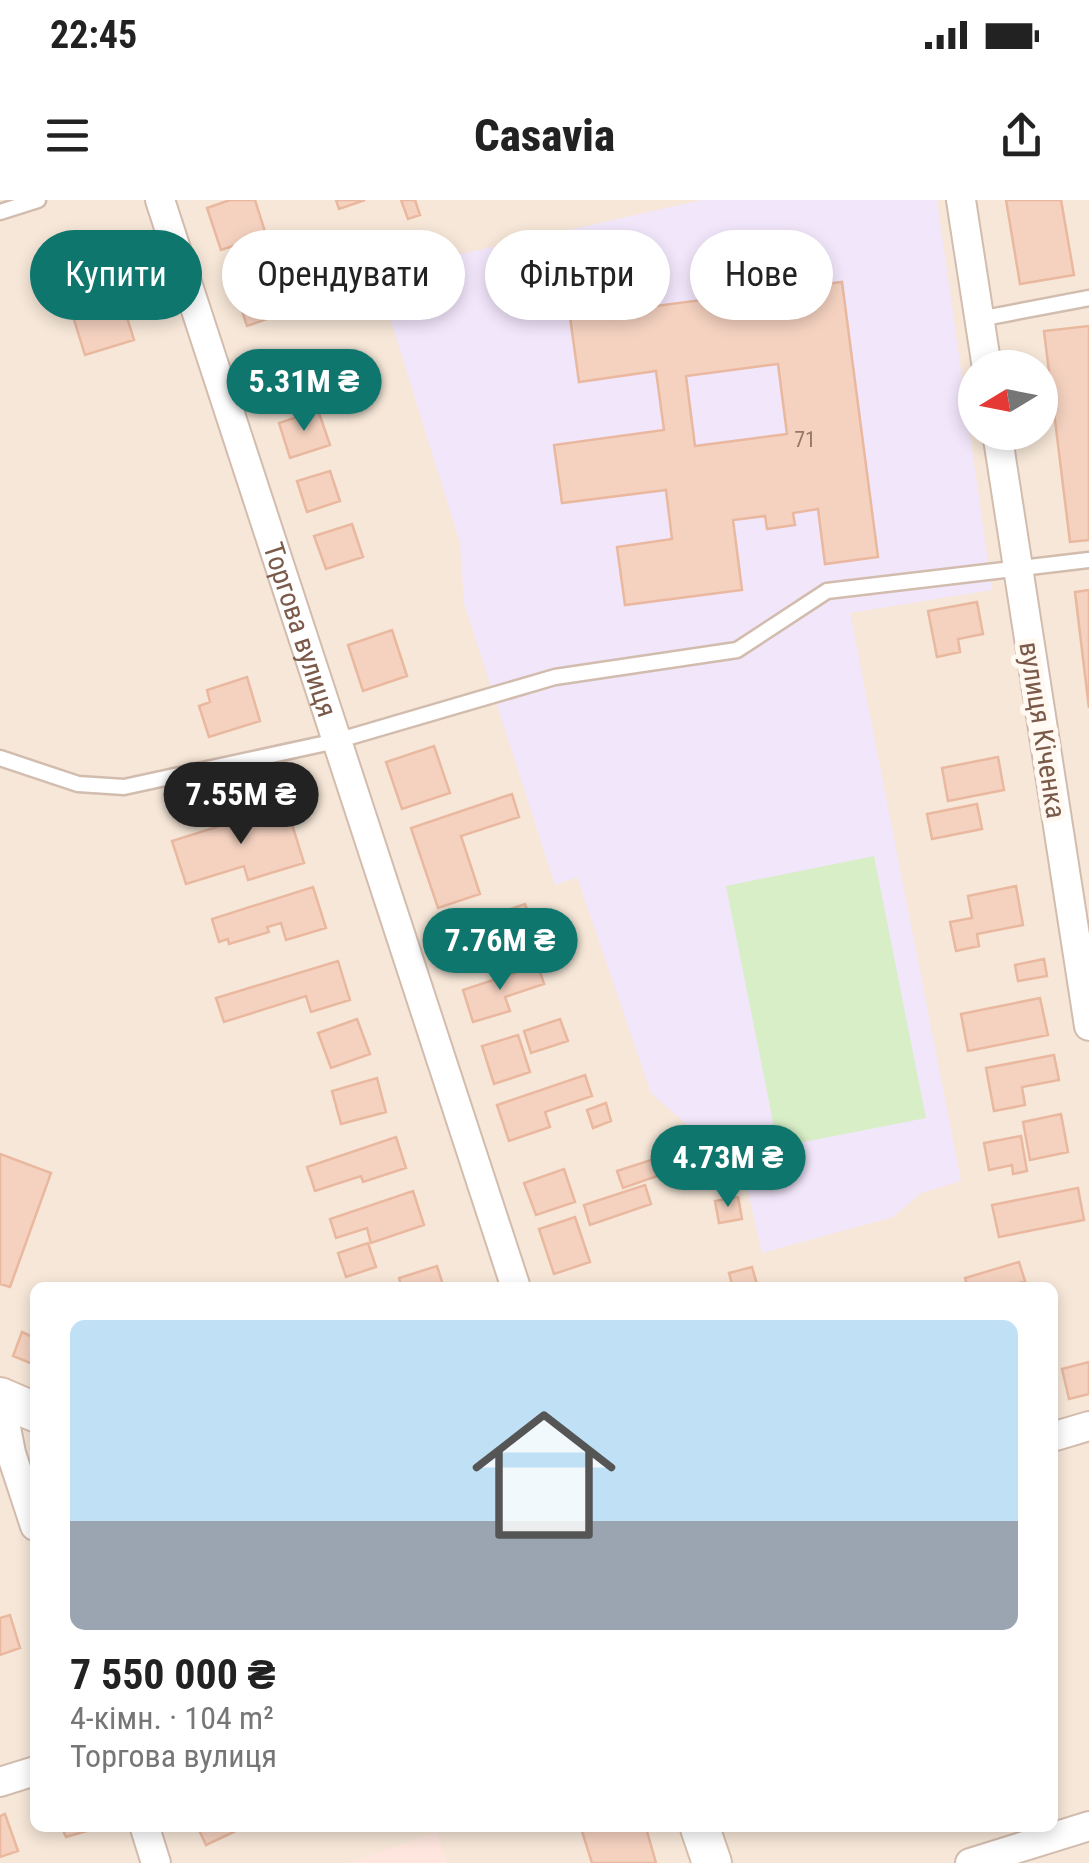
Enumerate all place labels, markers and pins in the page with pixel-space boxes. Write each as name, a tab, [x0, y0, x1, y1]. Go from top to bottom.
pin: 5.31M ₴	[212, 349, 396, 434]
pin: 7.55M ₴	[149, 762, 333, 847]
pin: 7.76M ₴	[408, 908, 592, 993]
pin: 4.73M ₴	[636, 1125, 820, 1210]

